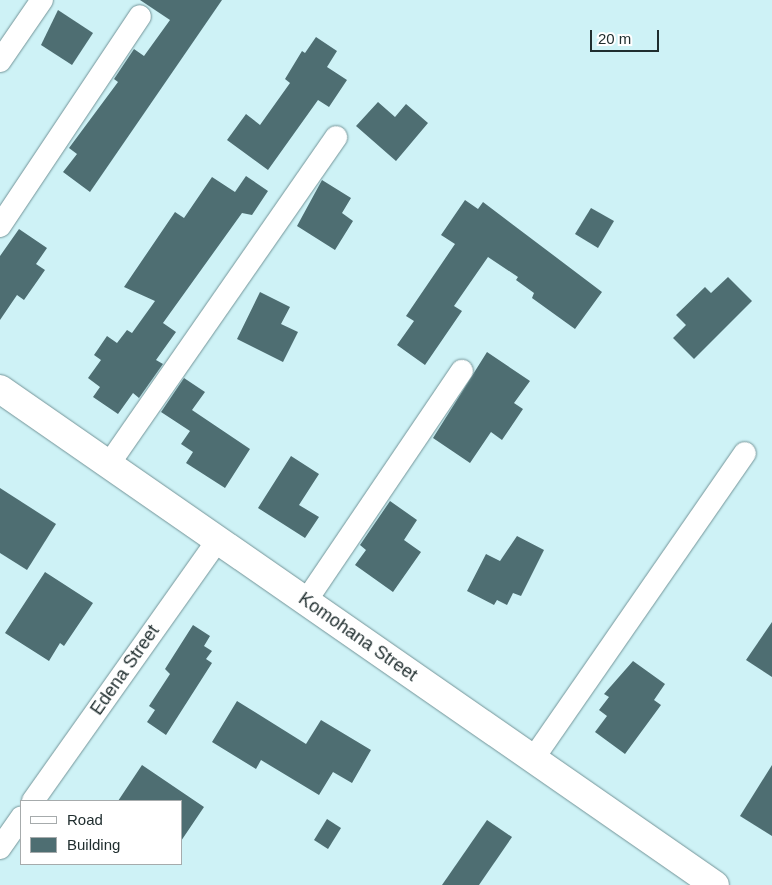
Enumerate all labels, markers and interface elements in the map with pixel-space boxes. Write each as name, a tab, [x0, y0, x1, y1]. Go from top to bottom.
scale bar	[592, 20, 661, 52]
text: 20 m	[598, 30, 631, 47]
street label: Komohana Street	[294, 588, 422, 686]
street label: Edena Street	[86, 621, 164, 719]
legend	[20, 800, 182, 865]
text: Road	[67, 811, 103, 828]
text: Building	[67, 836, 120, 853]

